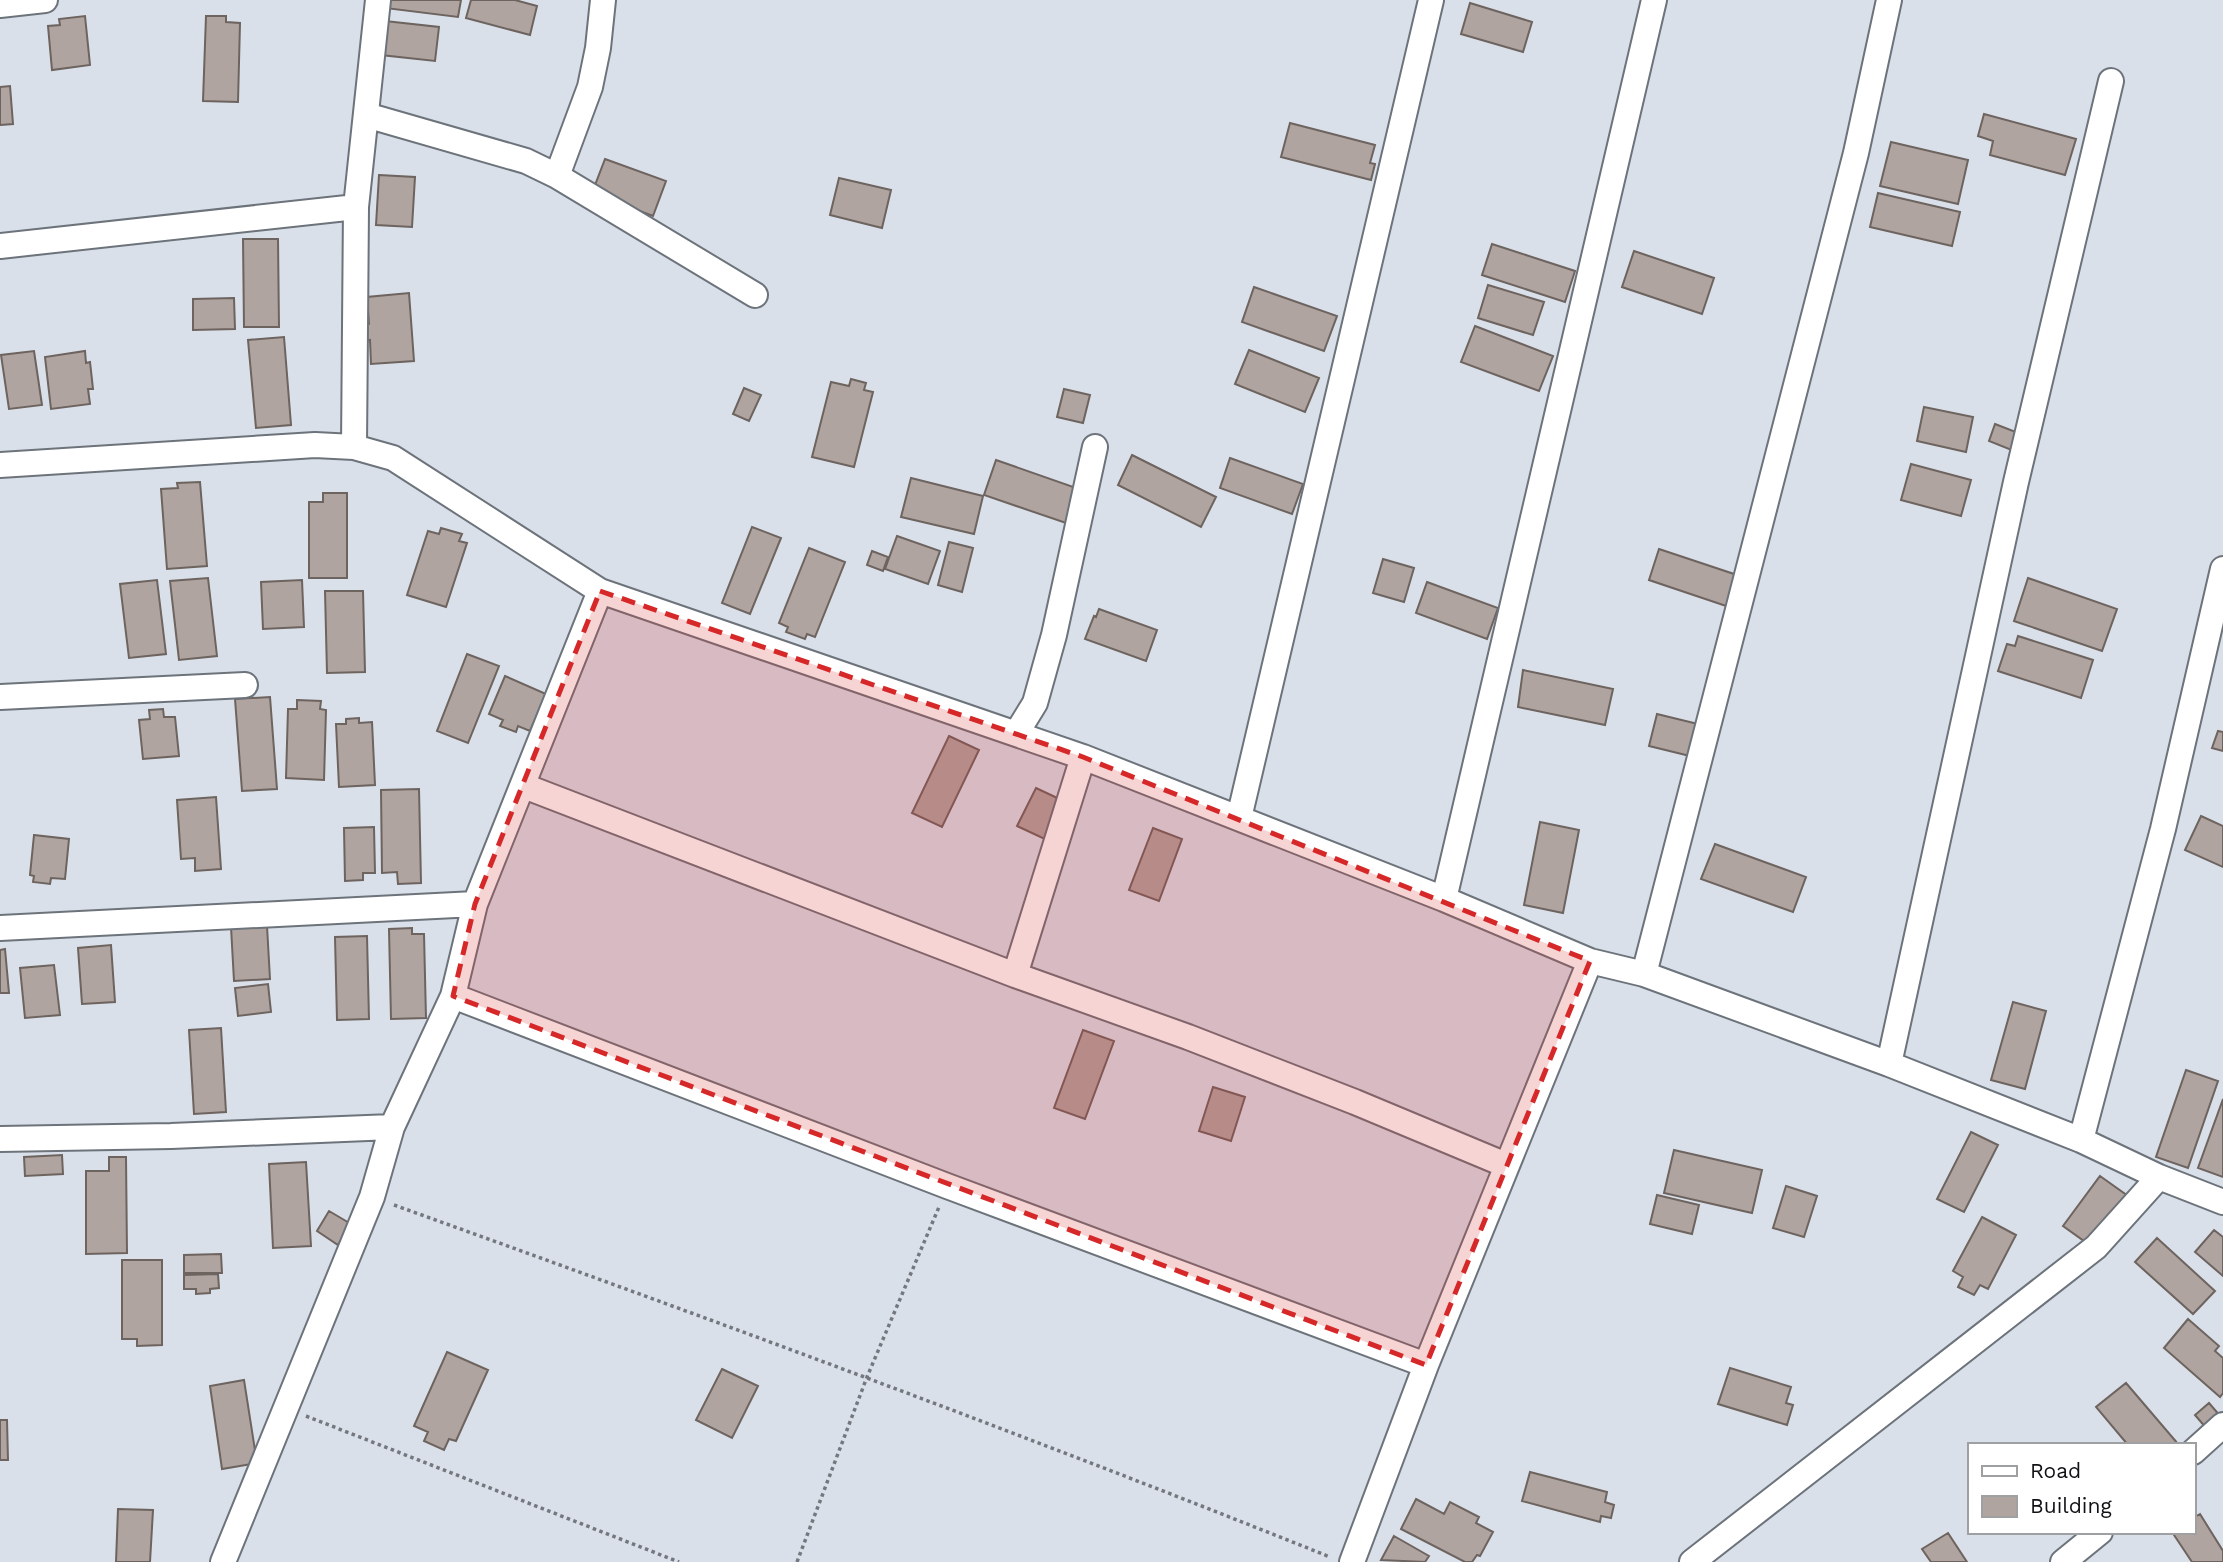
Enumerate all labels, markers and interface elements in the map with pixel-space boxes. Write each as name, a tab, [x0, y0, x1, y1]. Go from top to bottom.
legend	[1968, 1443, 2195, 1534]
text: Road	[2030, 1458, 2081, 1483]
text: Building	[2030, 1493, 2112, 1518]

